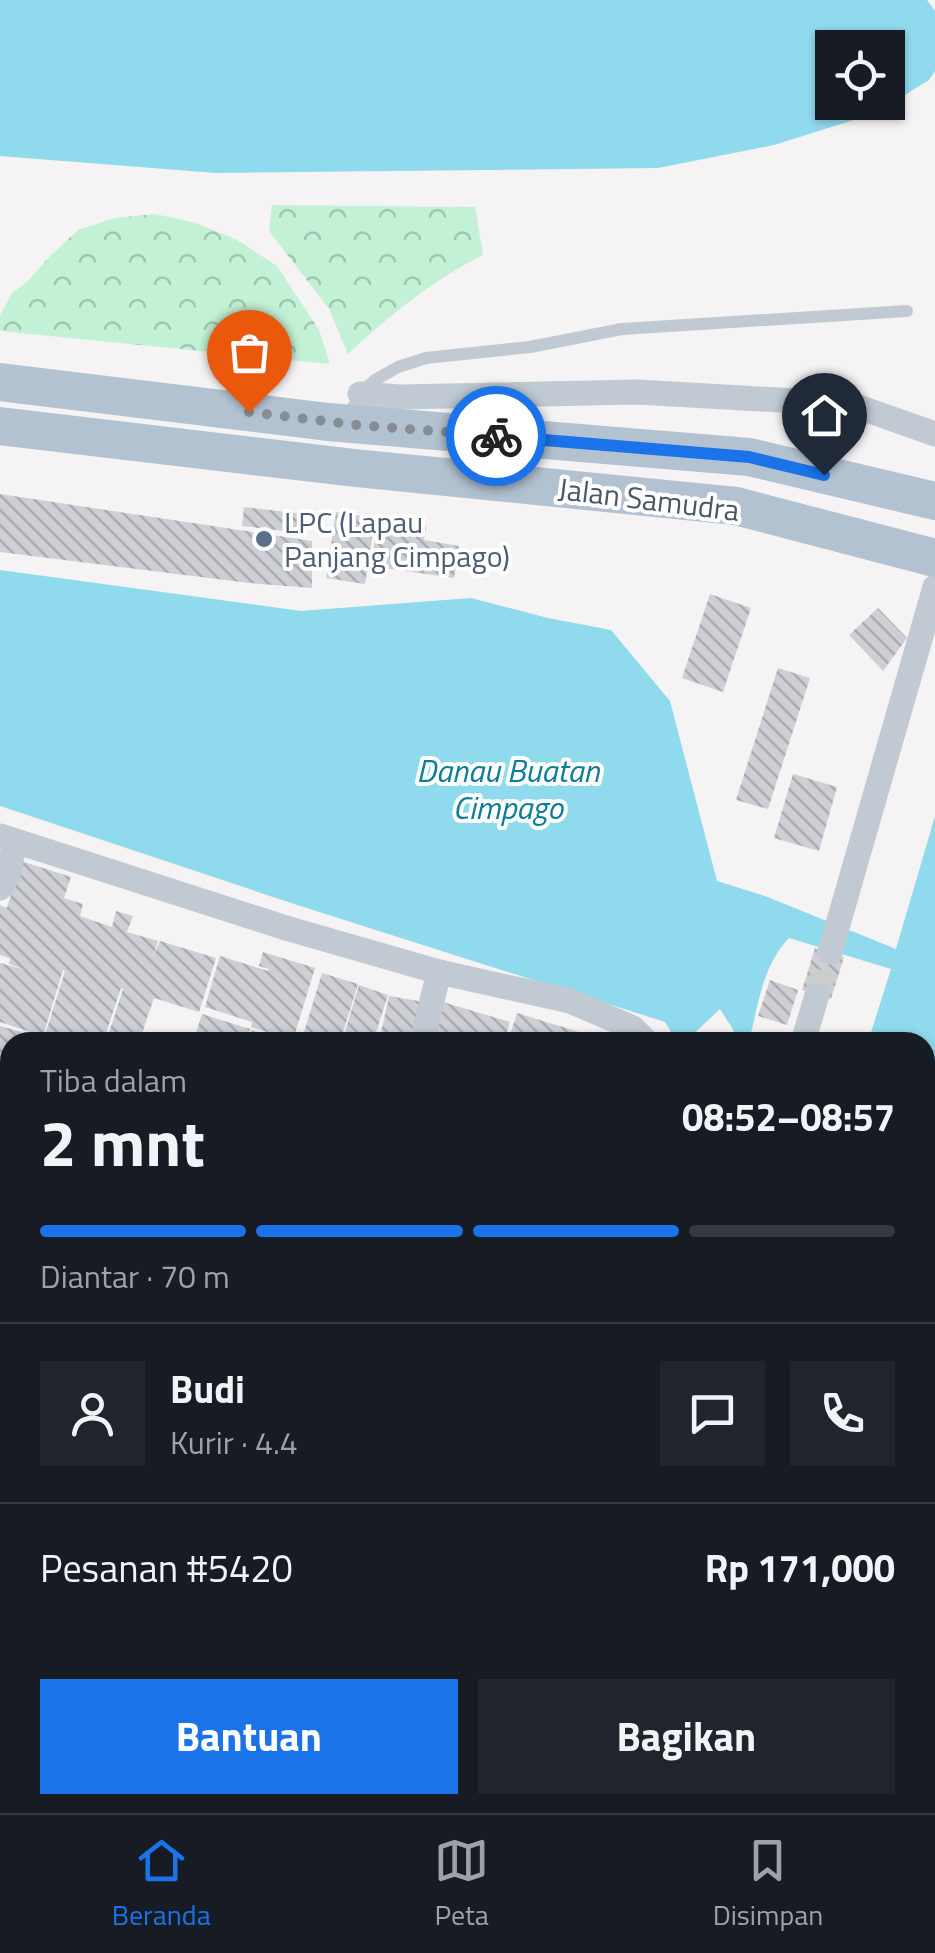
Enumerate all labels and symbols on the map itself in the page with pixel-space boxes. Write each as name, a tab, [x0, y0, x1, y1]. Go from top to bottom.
pin	[207, 310, 292, 413]
pin	[782, 373, 867, 476]
courier	[446, 386, 546, 486]
street label: Jalan Samudra	[556, 465, 742, 533]
place label: LPC (Lapau Panjang Cimpago)	[284, 499, 510, 579]
marker: LPC (Lapau Panjang Cimpago)	[253, 528, 275, 550]
water label: Danau Buatan Cimpago	[417, 746, 600, 831]

